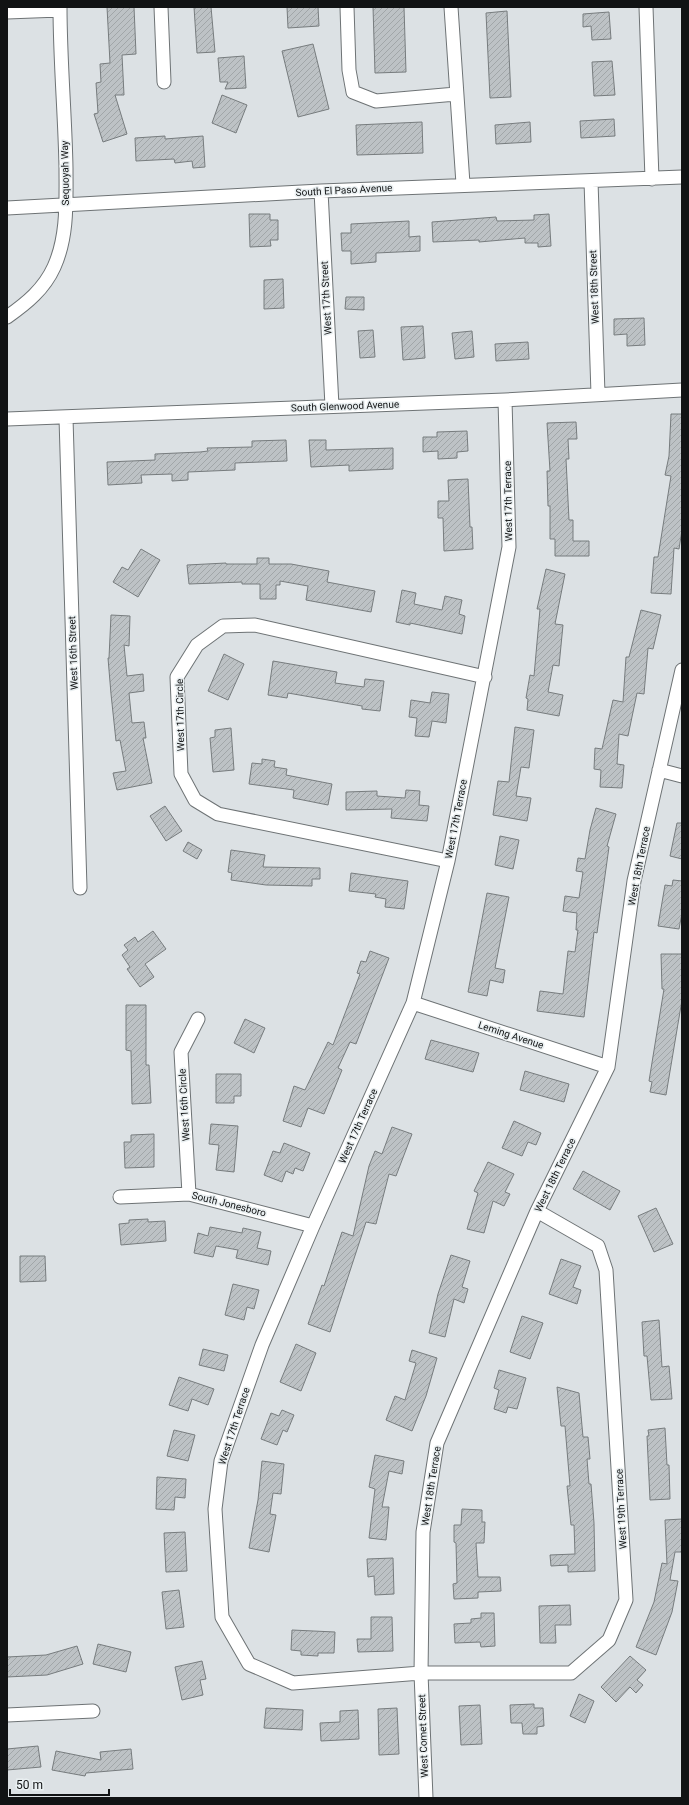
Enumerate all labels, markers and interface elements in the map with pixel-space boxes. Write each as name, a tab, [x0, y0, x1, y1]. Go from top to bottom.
street label: Sequoyah Way	[59, 140, 71, 206]
street label: South El Paso Avenue	[295, 182, 393, 198]
street label: West 18th Street	[587, 250, 601, 324]
street label: West 17th Street	[319, 261, 333, 335]
street label: South Glenwood Avenue	[291, 399, 399, 413]
street label: West 17th Terrace	[502, 461, 514, 541]
street label: West 16th Street	[66, 616, 80, 690]
street label: West 17th Circle	[174, 679, 186, 751]
street label: West 17th Terrace	[443, 778, 469, 860]
street label: West 18th Terrace	[626, 825, 652, 907]
street label: Leming Avenue	[477, 1019, 545, 1051]
street label: West 16th Circle	[177, 1068, 191, 1142]
street label: West 17th Terrace	[337, 1087, 379, 1165]
street label: West 18th Terrace	[532, 1136, 578, 1214]
street label: South Jonesboro	[191, 1189, 267, 1219]
street label: West 17th Terrace	[216, 1386, 252, 1466]
street label: West 18th Terrace	[419, 1445, 443, 1527]
street label: West 19th Terrace	[613, 1468, 629, 1550]
street label: West Comet Street	[416, 1694, 430, 1778]
scale bar	[10, 1771, 109, 1797]
text: 50 m	[16, 1778, 43, 1792]

